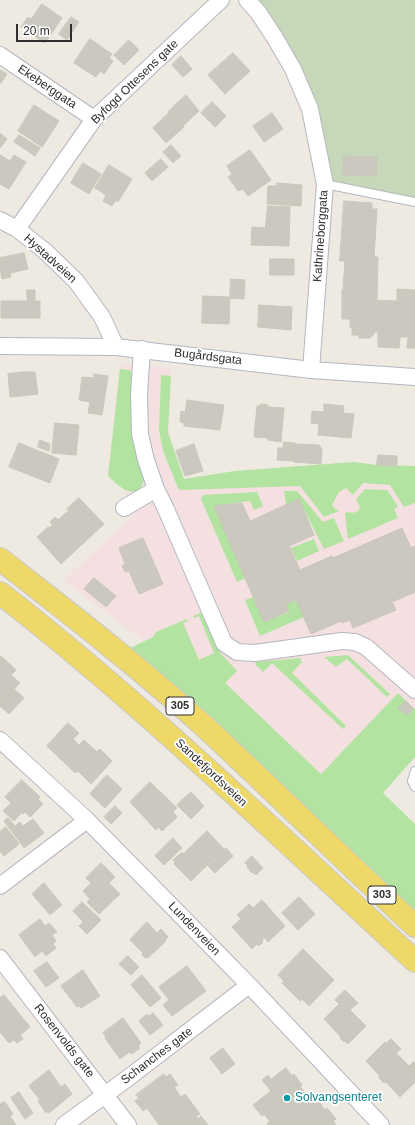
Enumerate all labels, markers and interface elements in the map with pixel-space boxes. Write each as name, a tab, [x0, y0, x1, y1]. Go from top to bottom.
scale bar	[18, 16, 74, 42]
text: 20 m	[23, 24, 50, 38]
street label: Byfogd Ottesens gate	[88, 37, 182, 127]
street label: Ekeberggata	[15, 62, 79, 112]
street label: Kathrineborggata	[311, 190, 331, 282]
street label: Hystadveien	[21, 232, 79, 286]
street label: Bugårdsgata	[173, 346, 243, 368]
road number: 305	[166, 697, 194, 715]
street label: Sandefjordsveien	[172, 736, 250, 810]
road number: 303	[368, 886, 396, 904]
street label: Lundenveien	[165, 899, 223, 959]
street label: Rosenvolds gate	[31, 1001, 97, 1081]
street label: Schanches gate	[118, 1024, 196, 1088]
place label: Solvangsenteret	[295, 1091, 382, 1105]
marker: Solvangsenteret	[282, 1093, 292, 1103]

